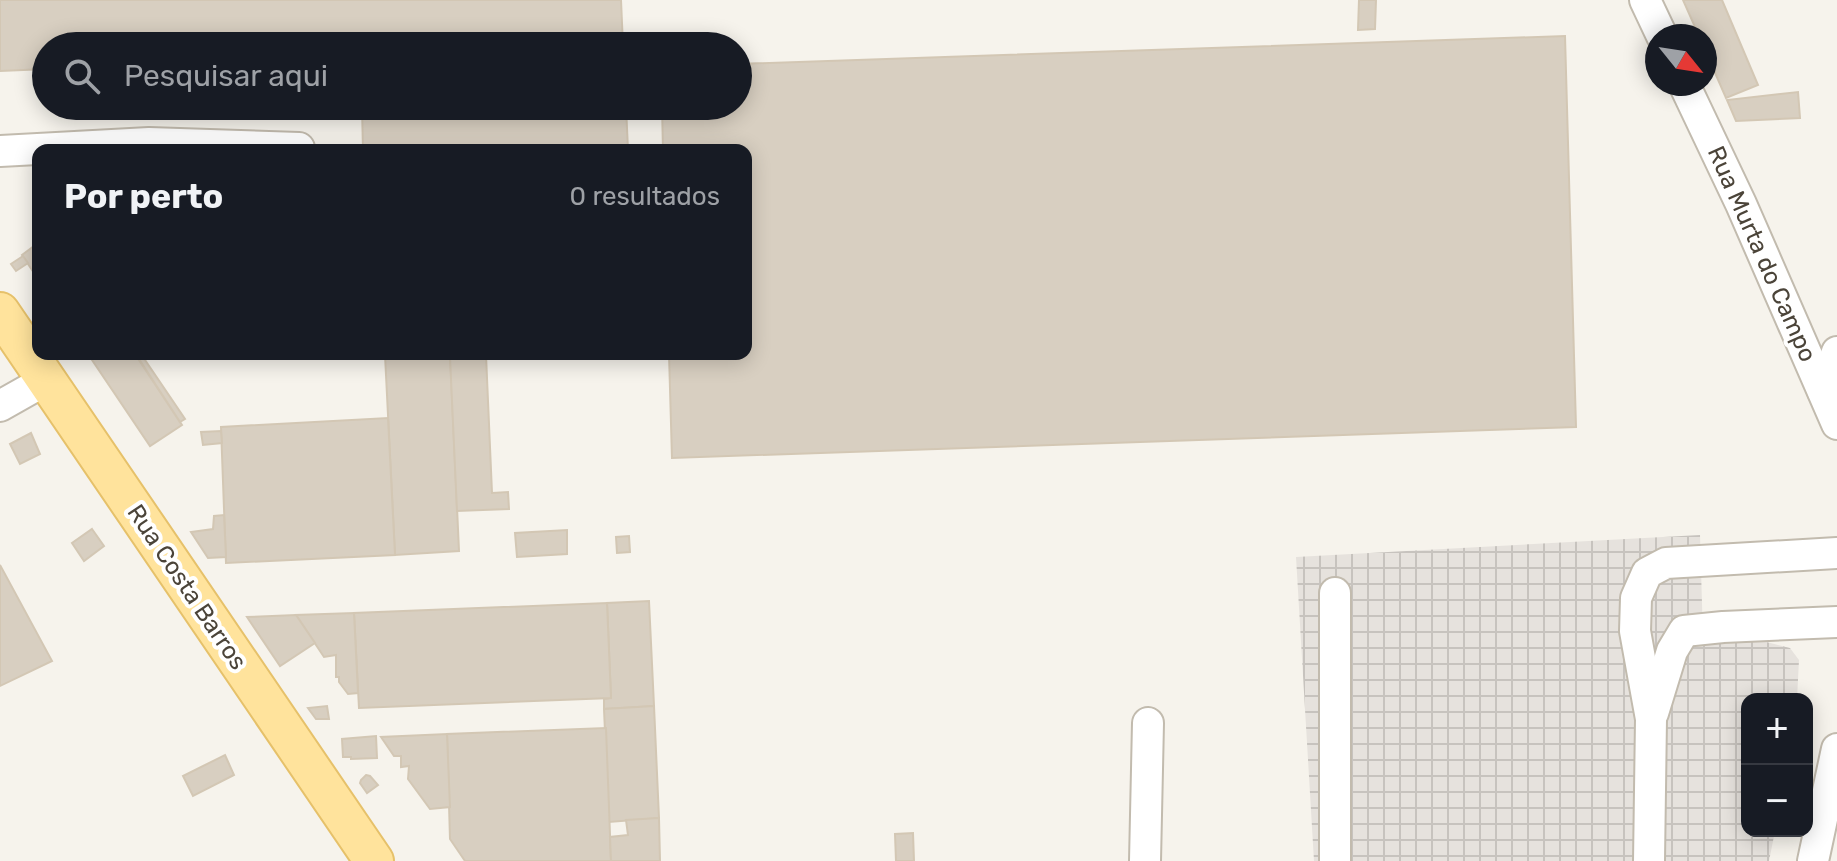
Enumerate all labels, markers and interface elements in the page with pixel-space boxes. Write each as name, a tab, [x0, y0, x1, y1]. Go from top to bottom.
north arrow	[1645, 24, 1717, 96]
search box	[32, 32, 752, 120]
icon: search	[60, 54, 104, 98]
text: Pesquisar aqui	[124, 58, 328, 94]
street label: Rua Murta do Campo	[1702, 142, 1822, 366]
text: Por perto	[64, 176, 223, 217]
text: 0 resultados	[570, 181, 720, 212]
street label: Rua Costa Barros	[121, 499, 253, 675]
map controls	[1741, 693, 1813, 837]
button: +	[1741, 693, 1813, 765]
button: −	[1741, 765, 1813, 837]

